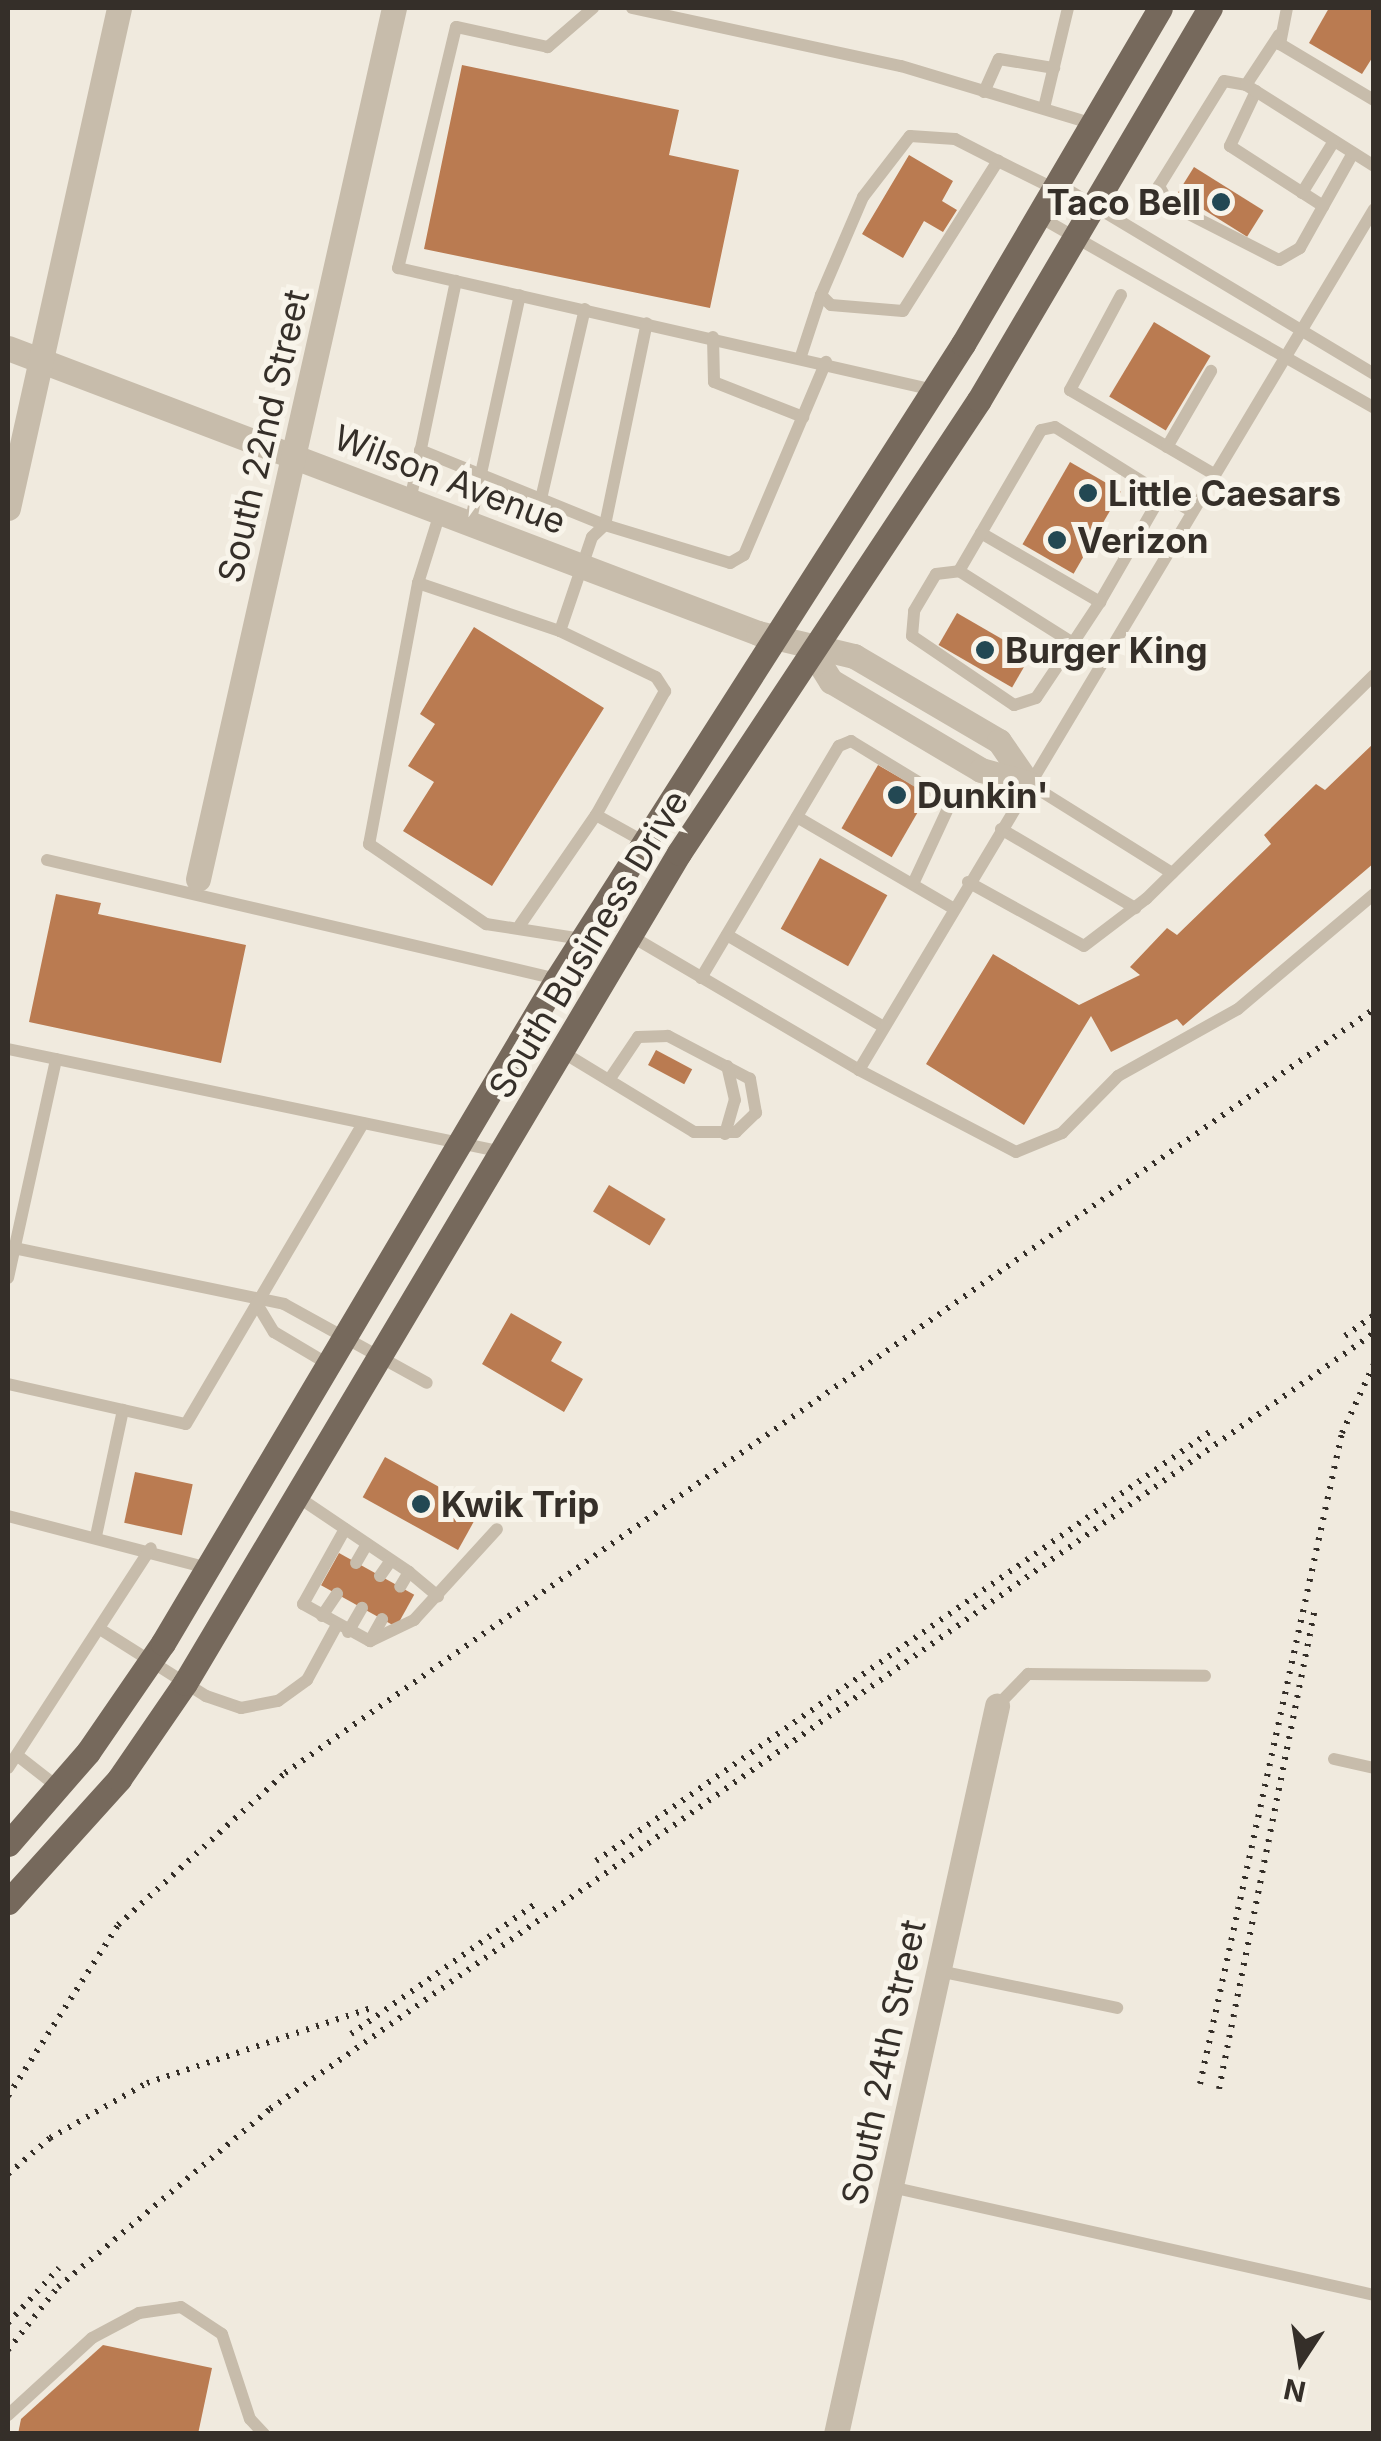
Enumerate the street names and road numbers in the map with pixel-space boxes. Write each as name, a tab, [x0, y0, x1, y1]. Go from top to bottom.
street label: South 22nd Street	[209, 285, 317, 587]
street label: Wilson Avenue	[328, 416, 572, 542]
street label: South Business Drive	[480, 783, 696, 1105]
street label: South 24th Street	[832, 1916, 934, 2208]

